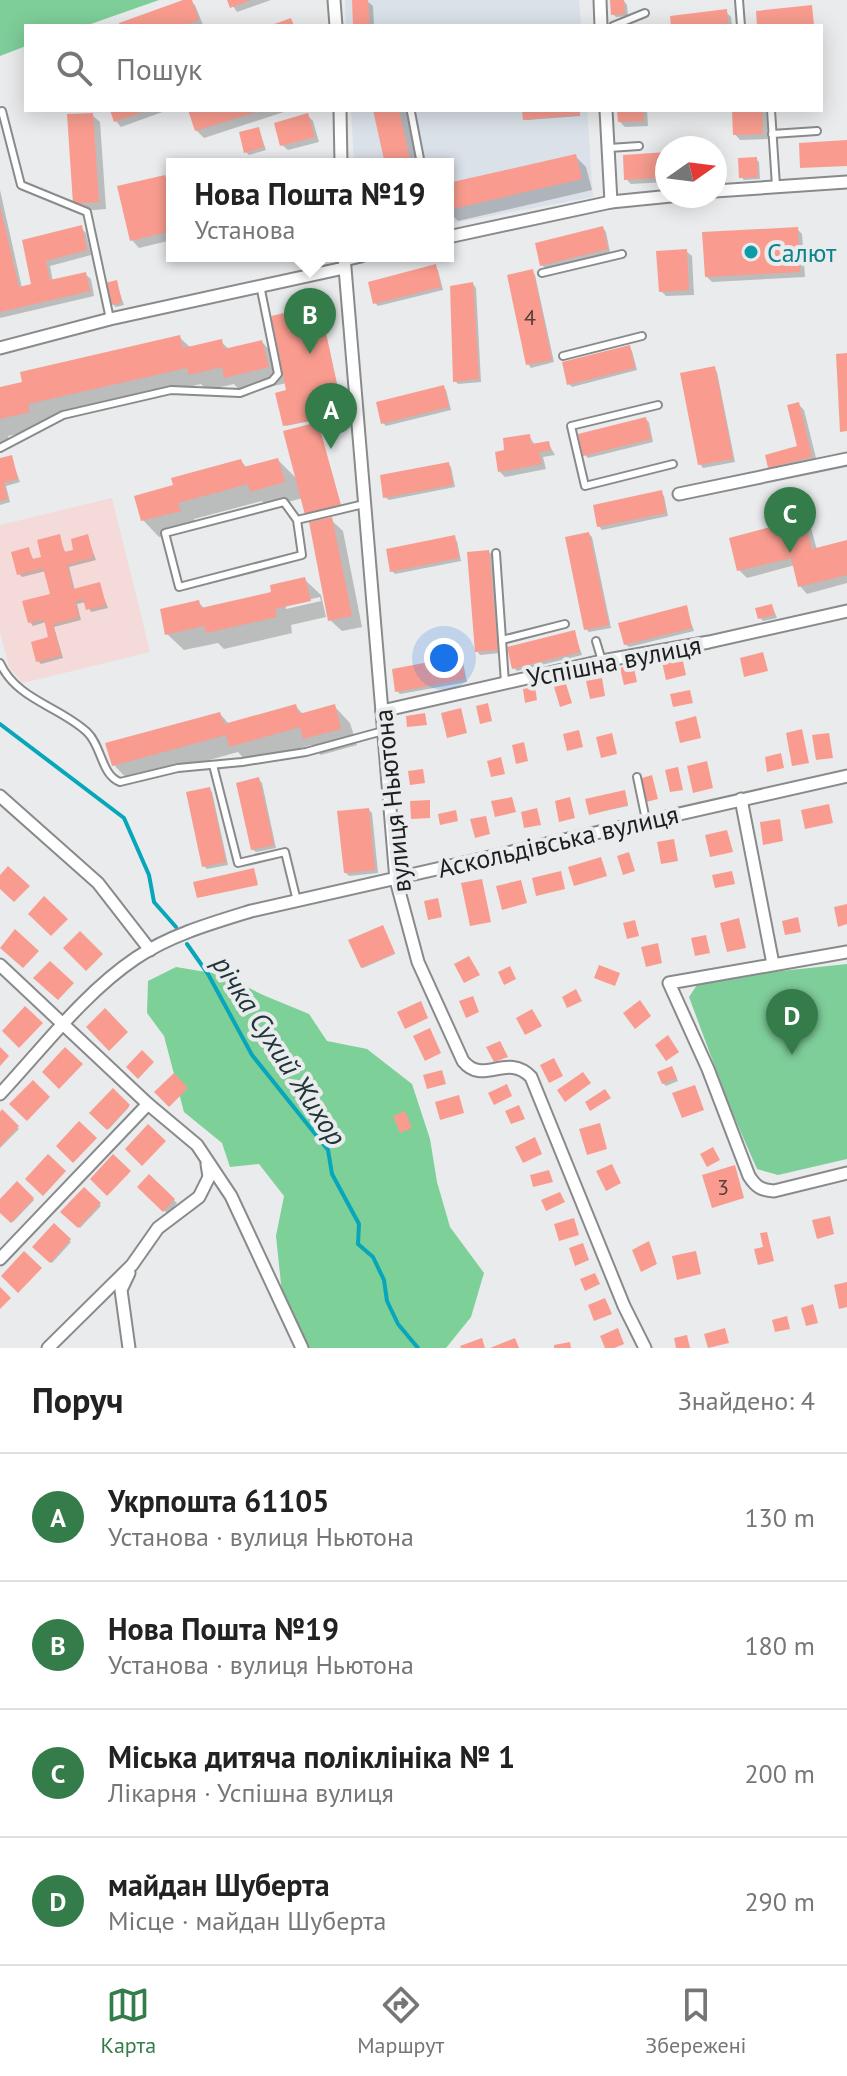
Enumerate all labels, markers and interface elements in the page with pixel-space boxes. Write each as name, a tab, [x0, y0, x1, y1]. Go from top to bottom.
search box	[24, 24, 823, 112]
icon: search	[52, 46, 96, 90]
text: Пошук	[116, 49, 202, 88]
north arrow	[655, 136, 727, 208]
popup	[166, 158, 454, 262]
text: Нова Пошта №19	[195, 174, 426, 213]
text: Установа	[195, 213, 296, 246]
place label: Салют	[767, 236, 837, 269]
marker: Салют	[742, 243, 760, 261]
pin: B	[284, 288, 336, 354]
house number: 4	[524, 303, 536, 331]
pin: A	[305, 383, 357, 449]
pin: C	[764, 487, 816, 553]
street label: Успішна вулиця	[524, 628, 704, 694]
your location	[424, 638, 464, 678]
street label: вулиця Ньютона	[366, 708, 418, 894]
street label: Аскольдівська вулиця	[434, 797, 682, 885]
water label: річка Сухий Жихор	[204, 947, 355, 1152]
pin: D	[766, 989, 818, 1055]
house number: 3	[717, 1173, 729, 1201]
text: Поруч	[32, 1378, 123, 1422]
text: Знайдено: 4	[678, 1384, 815, 1417]
text: Укрпошта 61105	[108, 1481, 329, 1520]
text: A	[50, 1501, 66, 1534]
text: 130 m	[744, 1501, 815, 1534]
text: Установа · вулиця Ньютона	[108, 1520, 414, 1553]
text: Нова Пошта №19	[108, 1609, 339, 1648]
text: B	[50, 1629, 66, 1662]
text: 180 m	[744, 1629, 815, 1662]
text: Установа · вулиця Ньютона	[108, 1648, 414, 1681]
text: Міська дитяча поліклініка № 1	[108, 1737, 515, 1776]
text: C	[51, 1757, 65, 1790]
text: 200 m	[744, 1757, 815, 1790]
text: Лікарня · Успішна вулиця	[108, 1776, 394, 1809]
text: майдан Шуберта	[108, 1865, 330, 1904]
text: D	[50, 1885, 66, 1918]
text: 290 m	[744, 1885, 815, 1918]
text: Місце · майдан Шуберта	[108, 1904, 386, 1937]
tab: Карта	[101, 1983, 156, 2059]
tab: Маршрут	[357, 1983, 444, 2059]
tab: Збережені	[645, 1983, 746, 2059]

